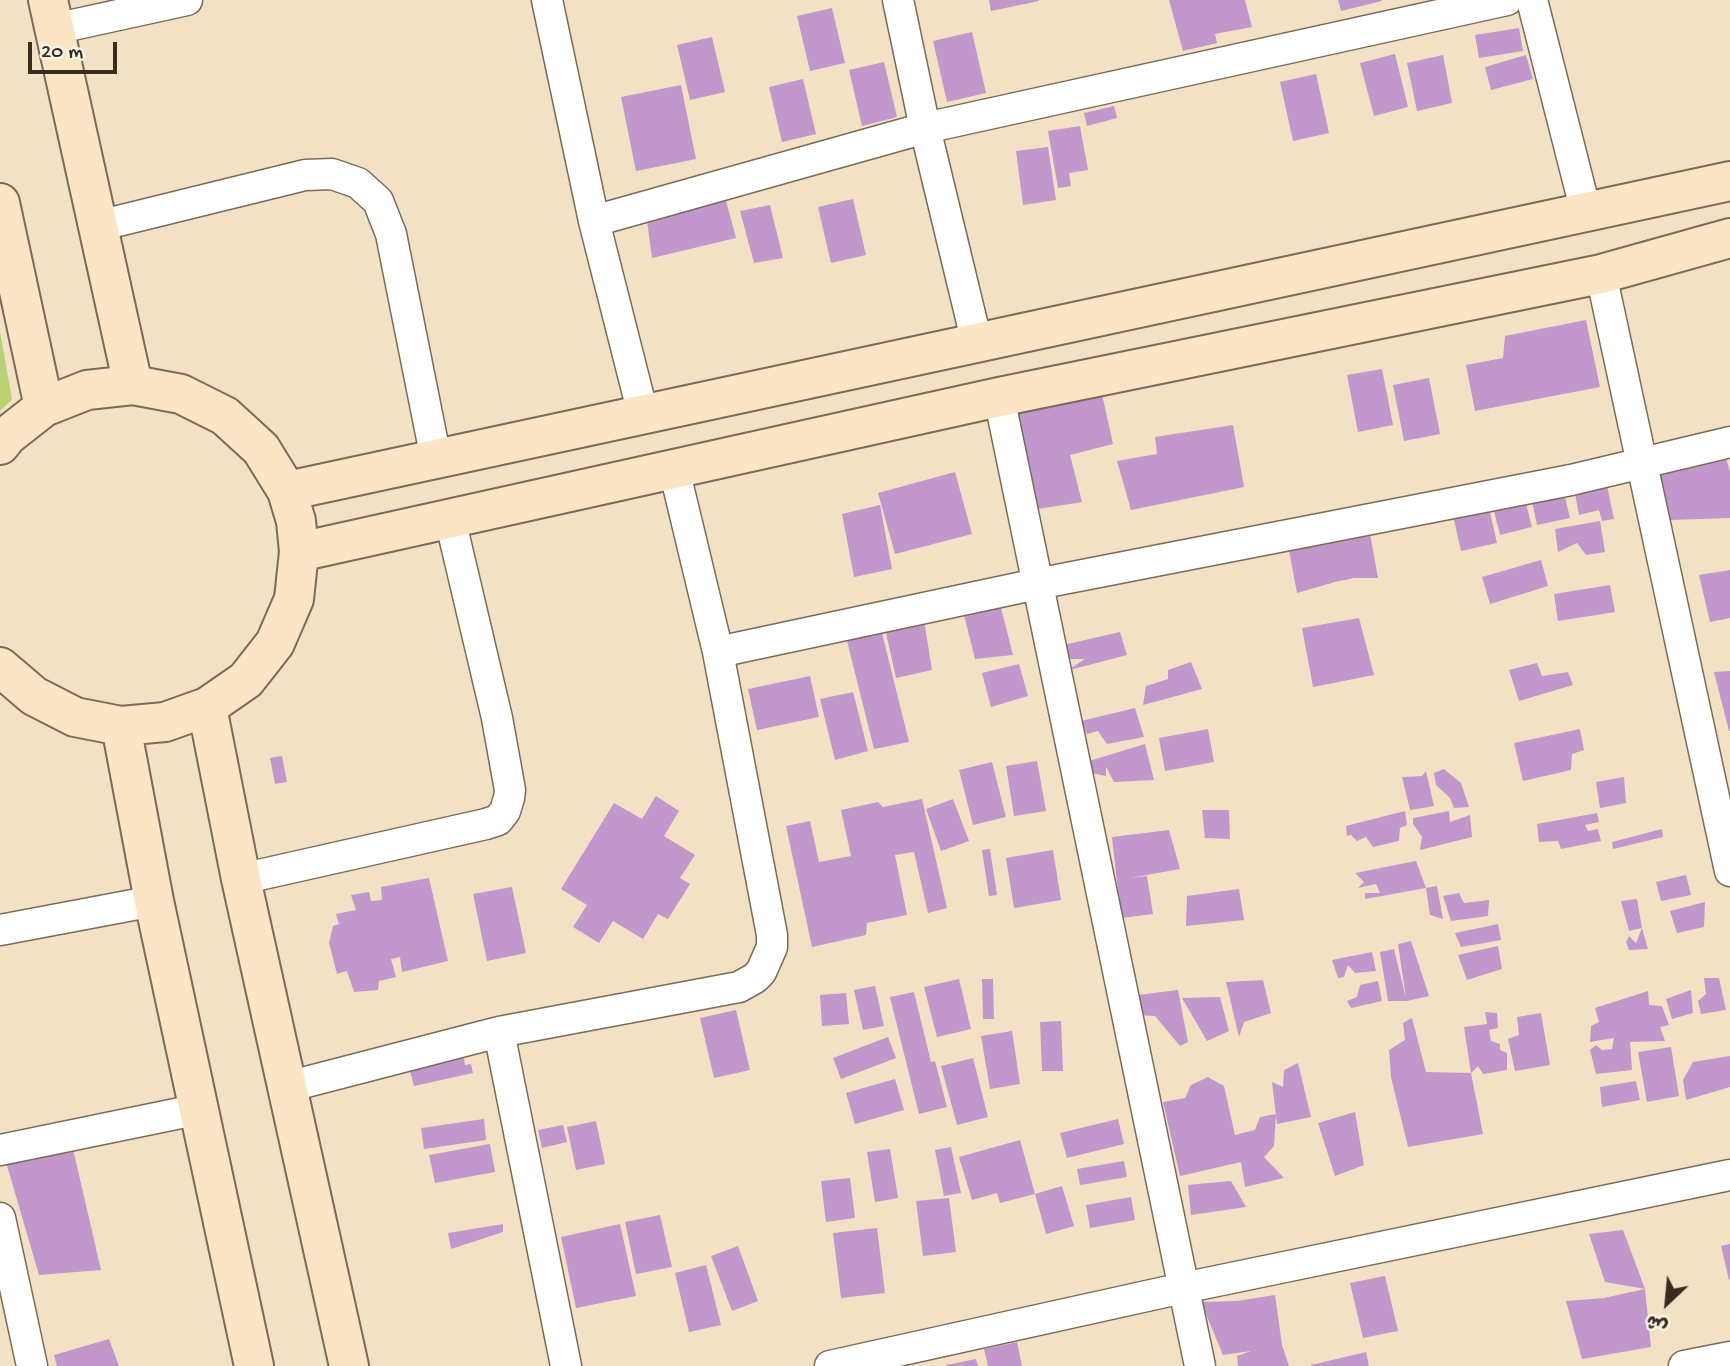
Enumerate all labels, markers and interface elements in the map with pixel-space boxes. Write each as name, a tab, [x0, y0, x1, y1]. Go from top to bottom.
scale bar	[32, 28, 121, 72]
text: 20 m	[41, 41, 83, 66]
north arrow	[1632, 1268, 1702, 1338]
text: ش	[1643, 1307, 1672, 1337]

